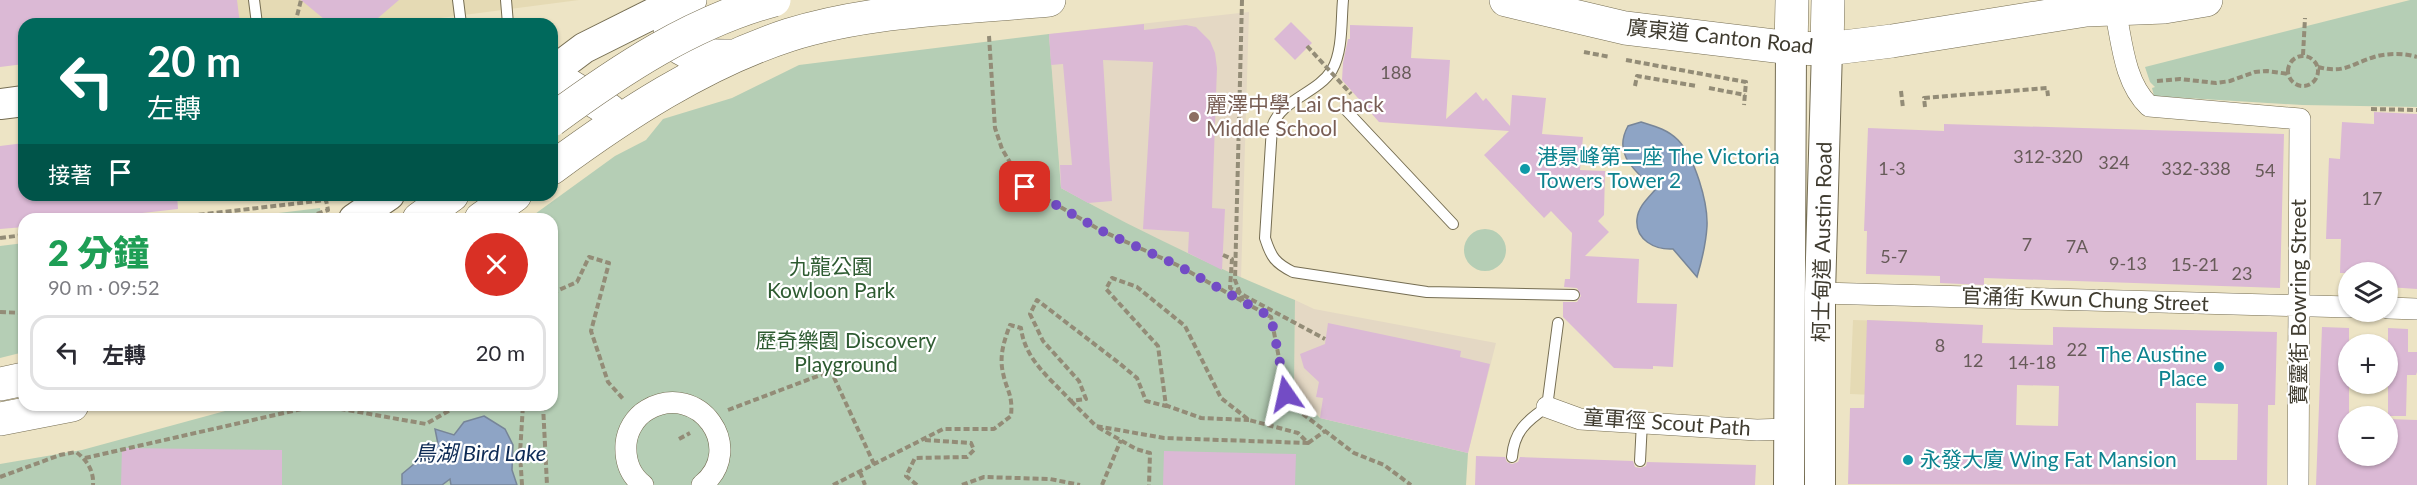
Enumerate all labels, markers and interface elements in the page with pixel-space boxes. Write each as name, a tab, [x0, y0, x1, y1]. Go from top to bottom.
street label: 廣東道 Canton Road	[1626, 13, 1815, 58]
text: 20 m	[147, 36, 241, 86]
icon: left	[48, 42, 126, 120]
house number: 188	[1380, 61, 1412, 83]
text: 左轉	[147, 91, 201, 124]
place label: 麗澤中學 Lai Chack Middle School	[1206, 91, 1384, 140]
marker: 麗澤中學 Lai Chack Middle School	[1187, 110, 1201, 124]
street label: 柯士甸道 Austin Road	[1807, 141, 1836, 343]
place label: 港景峰第二座 The Victoria Towers Tower 2	[1537, 143, 1780, 192]
house number: 312-320	[2013, 145, 2083, 167]
house number: 324	[2098, 151, 2130, 173]
icon: arrive	[104, 156, 137, 189]
house number: 1-3	[1878, 157, 1906, 179]
house number: 332-338	[2161, 157, 2231, 179]
house number: 54	[2255, 159, 2275, 181]
text: 接著	[48, 161, 92, 188]
pin	[999, 161, 1050, 212]
marker: 港景峰第二座 The Victoria Towers Tower 2	[1518, 162, 1532, 176]
icon: arrive	[1008, 170, 1041, 203]
house number: 17	[2362, 187, 2382, 209]
street label: 寶靈街 Bowring Street	[2285, 199, 2310, 405]
text: 2 分鐘	[48, 230, 149, 274]
button: close	[465, 233, 528, 296]
house number: 7	[2022, 233, 2032, 255]
house number: 7A	[2066, 235, 2089, 257]
house number: 5-7	[1880, 245, 1908, 267]
house number: 9-13	[2109, 252, 2147, 274]
park label: 九龍公園 Kowloon Park	[767, 253, 895, 302]
house number: 15-21	[2171, 253, 2219, 275]
house number: 23	[2232, 262, 2252, 284]
map controls	[2338, 262, 2398, 466]
button: layers	[2338, 262, 2398, 322]
text: 90 m · 09:52	[48, 275, 160, 299]
street label: 官涌街 Kwun Chung Street	[1961, 282, 2210, 315]
park label: 歷奇樂園 Discovery Playground	[756, 327, 937, 376]
house number: 8	[1935, 334, 1945, 356]
button: +	[2338, 334, 2398, 394]
icon: left	[51, 336, 84, 369]
house number: 22	[2067, 338, 2087, 360]
text: 20 m	[476, 339, 525, 366]
text: 左轉	[102, 341, 146, 368]
place label: The Austine Place	[2097, 341, 2207, 390]
house number: 12	[1963, 349, 1983, 371]
house number: 14-18	[2008, 351, 2056, 373]
marker: The Austine Place	[2212, 360, 2226, 374]
position arrow	[1254, 362, 1318, 426]
street label: 童軍徑 Scout Path	[1582, 403, 1752, 440]
button: −	[2338, 406, 2398, 466]
water label: 鳥湖 Bird Lake	[414, 439, 546, 466]
place label: 永發大廈 Wing Fat Mansion	[1920, 446, 2177, 471]
marker: 永發大廈 Wing Fat Mansion	[1901, 453, 1915, 467]

